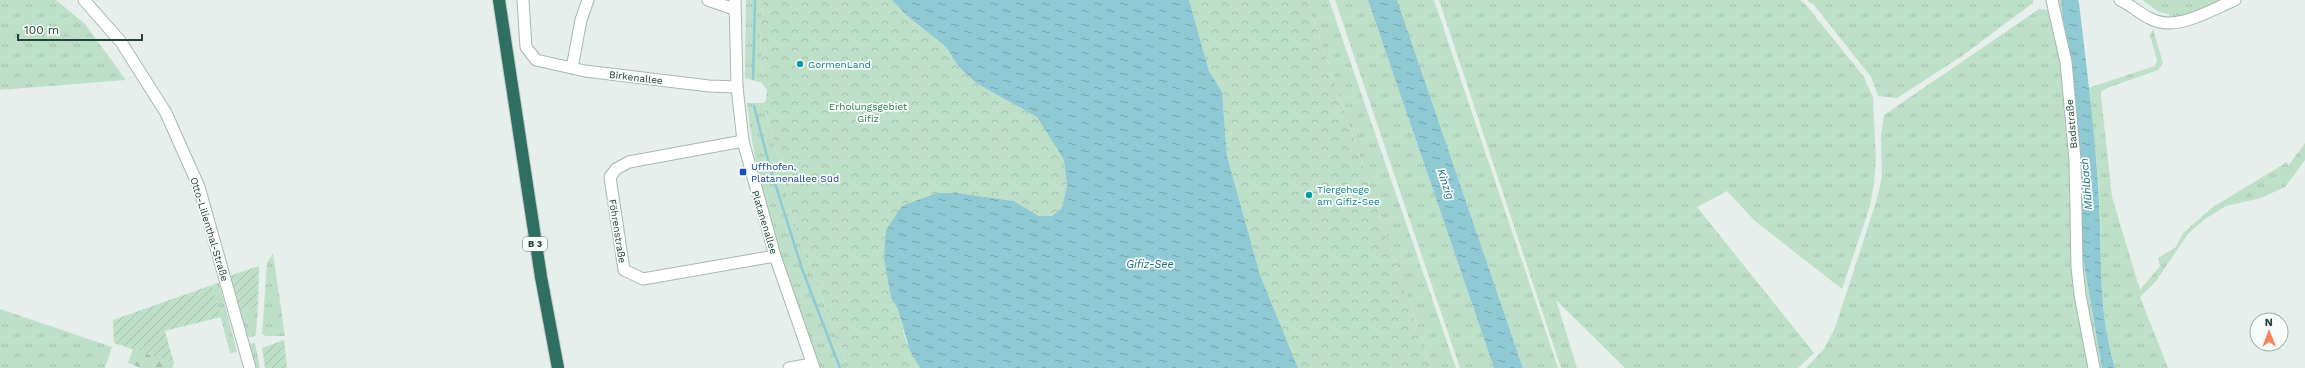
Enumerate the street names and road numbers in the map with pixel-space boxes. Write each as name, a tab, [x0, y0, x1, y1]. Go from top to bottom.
street label: Birkenallee	[608, 69, 664, 86]
street label: Badstraße	[2064, 99, 2079, 149]
street label: Otto-Lilienthal-Straße	[188, 176, 231, 283]
street label: Platanenallee	[750, 189, 779, 255]
street label: Föhrenstraße	[607, 198, 628, 264]
road number: B 3	[523, 237, 547, 251]

